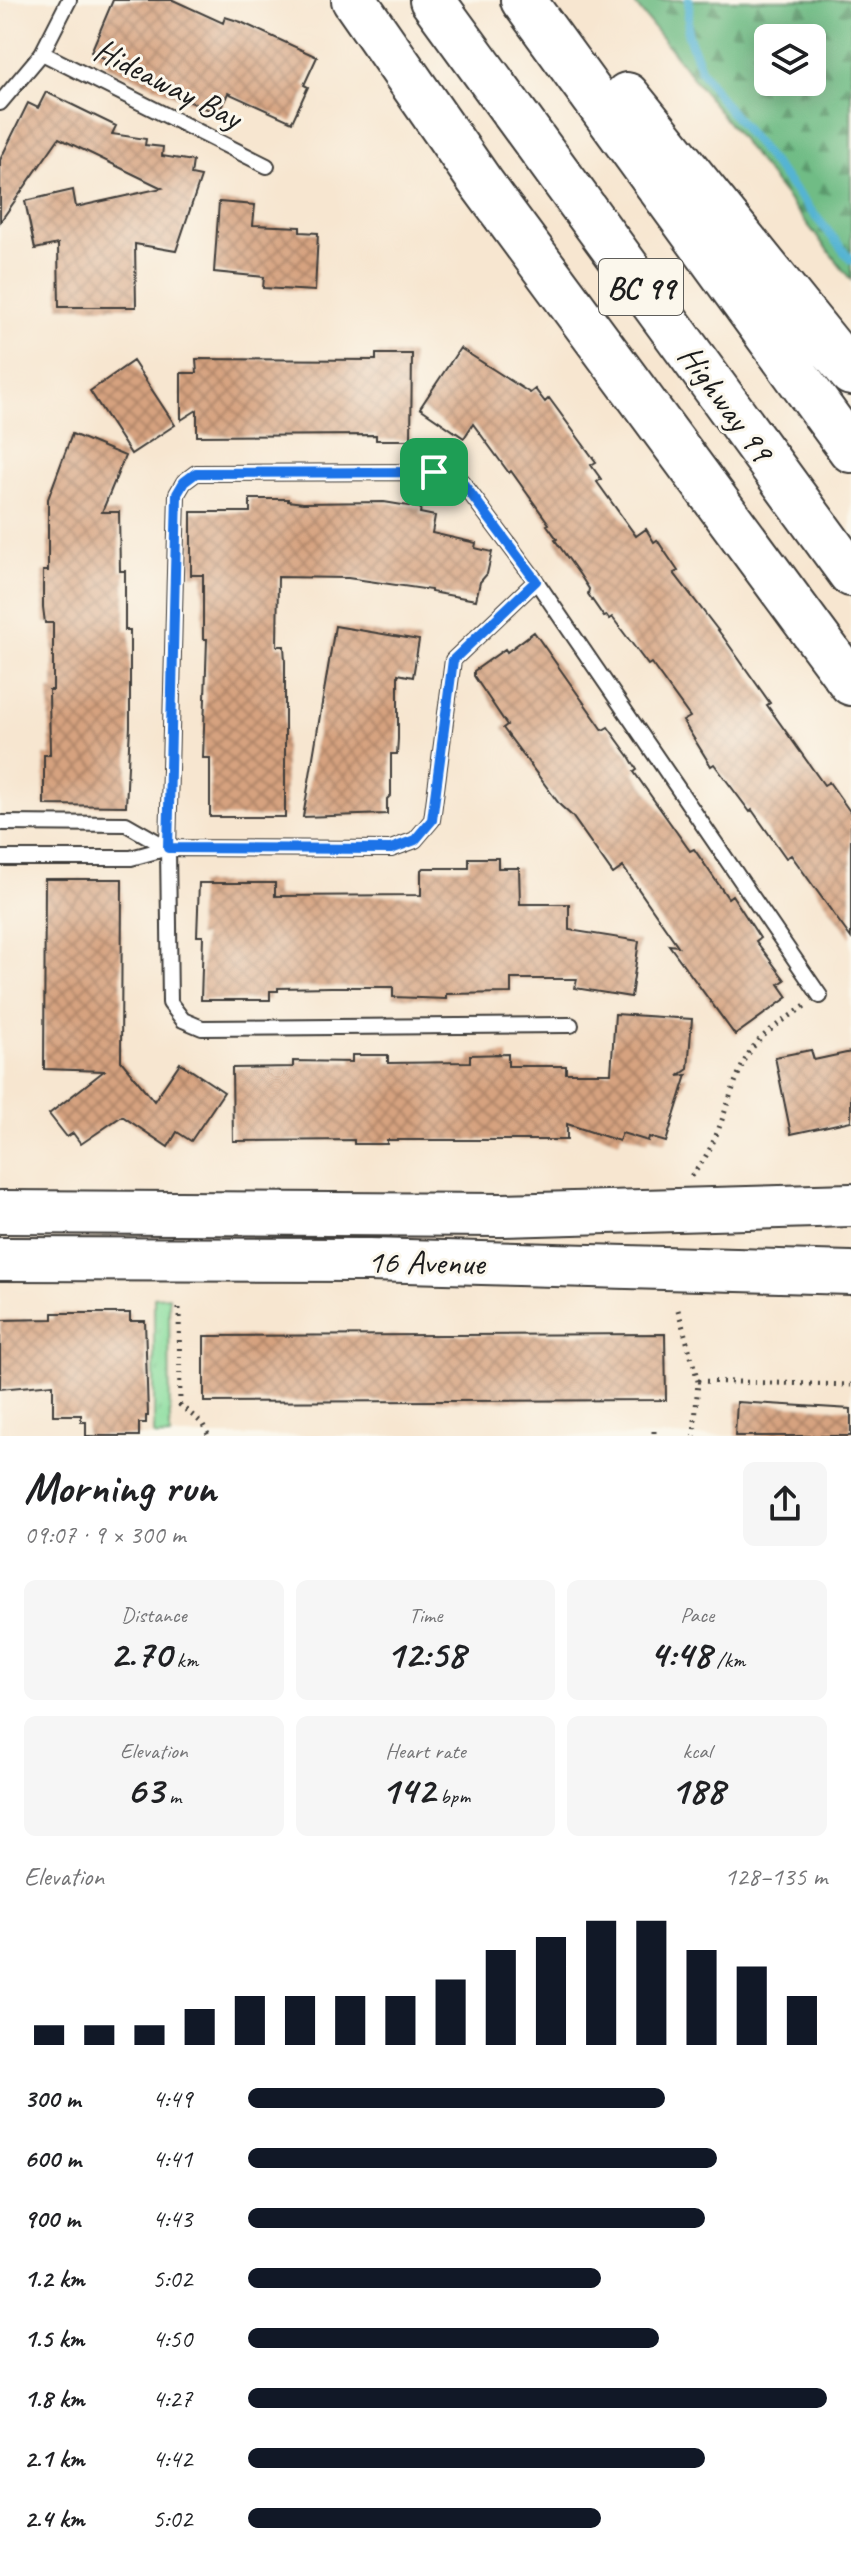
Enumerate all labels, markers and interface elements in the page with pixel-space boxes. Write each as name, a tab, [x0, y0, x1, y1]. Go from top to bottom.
map controls	[754, 24, 826, 96]
button: layers	[754, 24, 826, 96]
street label: Hideaway Bay	[87, 28, 251, 139]
road number: BC 99	[599, 259, 683, 315]
street label: Highway 99	[669, 336, 785, 472]
pin	[400, 438, 468, 506]
icon: arrive	[412, 450, 456, 494]
street label: 16 Avenue	[367, 1239, 487, 1285]
text: Morning run	[24, 1460, 216, 1515]
button: share	[743, 1462, 827, 1546]
text: 09:07 · 9 × 300 m	[24, 1518, 185, 1551]
text: Distance	[121, 1601, 187, 1629]
text: Time	[409, 1601, 442, 1629]
text: Pace	[680, 1601, 714, 1629]
text: 2.70	[110, 1629, 171, 1679]
text: 12:58	[386, 1629, 465, 1679]
text: 4:48	[649, 1629, 711, 1679]
text: km	[171, 1646, 198, 1674]
text: /km	[711, 1646, 745, 1674]
text: Elevation	[120, 1737, 188, 1765]
text: Heart rate	[385, 1737, 466, 1765]
text: kcal	[683, 1737, 712, 1765]
text: 63	[127, 1765, 163, 1815]
text: 142	[381, 1765, 435, 1815]
text: 188	[670, 1765, 724, 1815]
text: m	[163, 1782, 181, 1810]
text: bpm	[435, 1782, 470, 1810]
text: Elevation	[24, 1860, 104, 1893]
text: 128–135 m	[724, 1860, 827, 1893]
text: 300 m	[24, 2082, 80, 2115]
text: 4:49	[152, 2082, 192, 2115]
text: 600 m	[24, 2142, 81, 2175]
text: 4:41	[152, 2142, 192, 2175]
text: 900 m	[24, 2202, 80, 2235]
text: 4:43	[152, 2202, 192, 2235]
text: 1.2 km	[24, 2262, 84, 2295]
text: 5:02	[152, 2262, 192, 2295]
text: 1.5 km	[24, 2322, 84, 2355]
text: 4:50	[152, 2322, 192, 2355]
text: 1.8 km	[24, 2382, 84, 2415]
text: 4:27	[152, 2382, 192, 2415]
text: 2.1 km	[24, 2442, 84, 2475]
text: 4:42	[152, 2442, 192, 2475]
text: 2.4 km	[24, 2502, 84, 2535]
text: 5:02	[152, 2502, 192, 2535]

